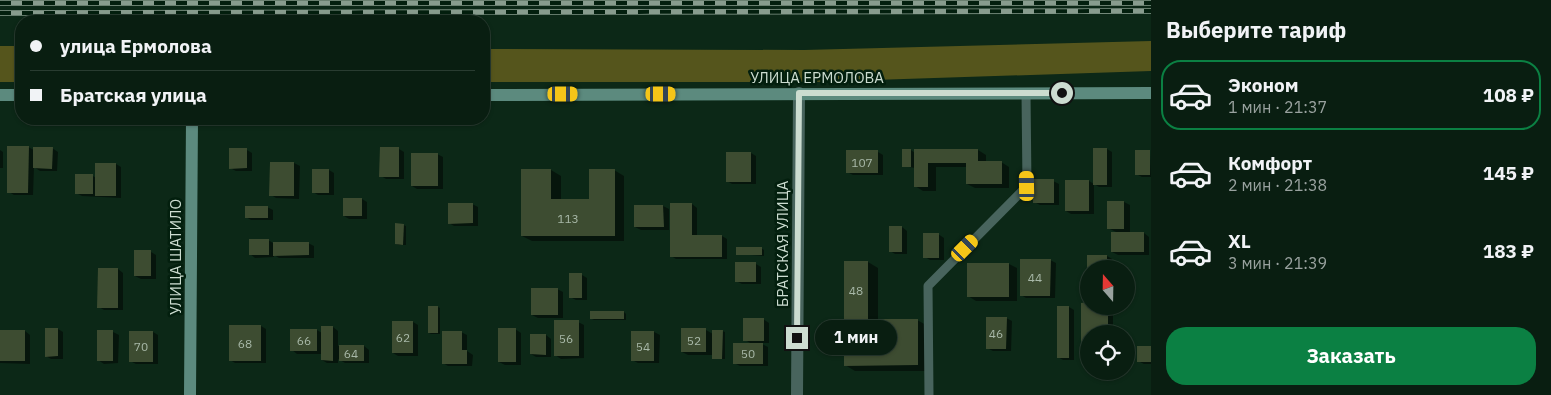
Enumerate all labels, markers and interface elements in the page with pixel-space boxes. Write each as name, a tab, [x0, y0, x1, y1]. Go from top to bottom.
text: Выберите тариф	[1166, 15, 1346, 44]
text: улица Ермолова	[60, 34, 212, 58]
street label: УЛИЦА ЕРМОЛОВА	[750, 68, 884, 87]
icon: car	[1168, 73, 1213, 118]
text: Эконом	[1228, 73, 1299, 97]
route start	[1051, 82, 1073, 104]
text: Братская улица	[60, 83, 207, 107]
text: 108 ₽	[1483, 83, 1534, 107]
car	[548, 87, 578, 102]
car	[646, 87, 676, 102]
text: 1 мин · 21:37	[1228, 97, 1327, 117]
icon: car	[1168, 151, 1213, 196]
text: Комфорт	[1228, 151, 1312, 175]
house number: 107	[851, 155, 873, 170]
text: 145 ₽	[1483, 161, 1534, 185]
car	[1019, 171, 1034, 201]
text: 2 мин · 21:38	[1228, 175, 1327, 195]
street label: БРАТСКАЯ УЛИЦА	[773, 180, 792, 307]
street label: УЛИЦА ШАТИЛО	[166, 199, 185, 315]
house number: 113	[557, 211, 579, 226]
icon: car	[1168, 229, 1213, 274]
text: XL	[1228, 229, 1251, 253]
car	[949, 232, 980, 264]
text: 183 ₽	[1483, 239, 1534, 263]
text: 3 мин · 21:39	[1228, 253, 1327, 273]
north arrow	[1080, 260, 1135, 315]
map controls	[1080, 260, 1135, 380]
house number: 44	[1028, 270, 1042, 285]
house number: 48	[849, 283, 863, 298]
callout: 1 мин	[814, 320, 897, 356]
button: locate	[1080, 325, 1135, 380]
house number: 46	[989, 326, 1003, 341]
route end	[786, 327, 808, 349]
text: 1 мин	[834, 327, 878, 347]
button: Заказать	[1166, 327, 1536, 385]
house number: 62	[396, 330, 410, 345]
house number: 56	[559, 331, 573, 346]
house number: 66	[297, 333, 311, 348]
house number: 52	[687, 333, 701, 348]
house number: 68	[238, 336, 252, 351]
house number: 70	[134, 339, 148, 354]
house number: 54	[636, 339, 650, 354]
house number: 64	[344, 346, 358, 361]
house number: 50	[741, 346, 755, 361]

